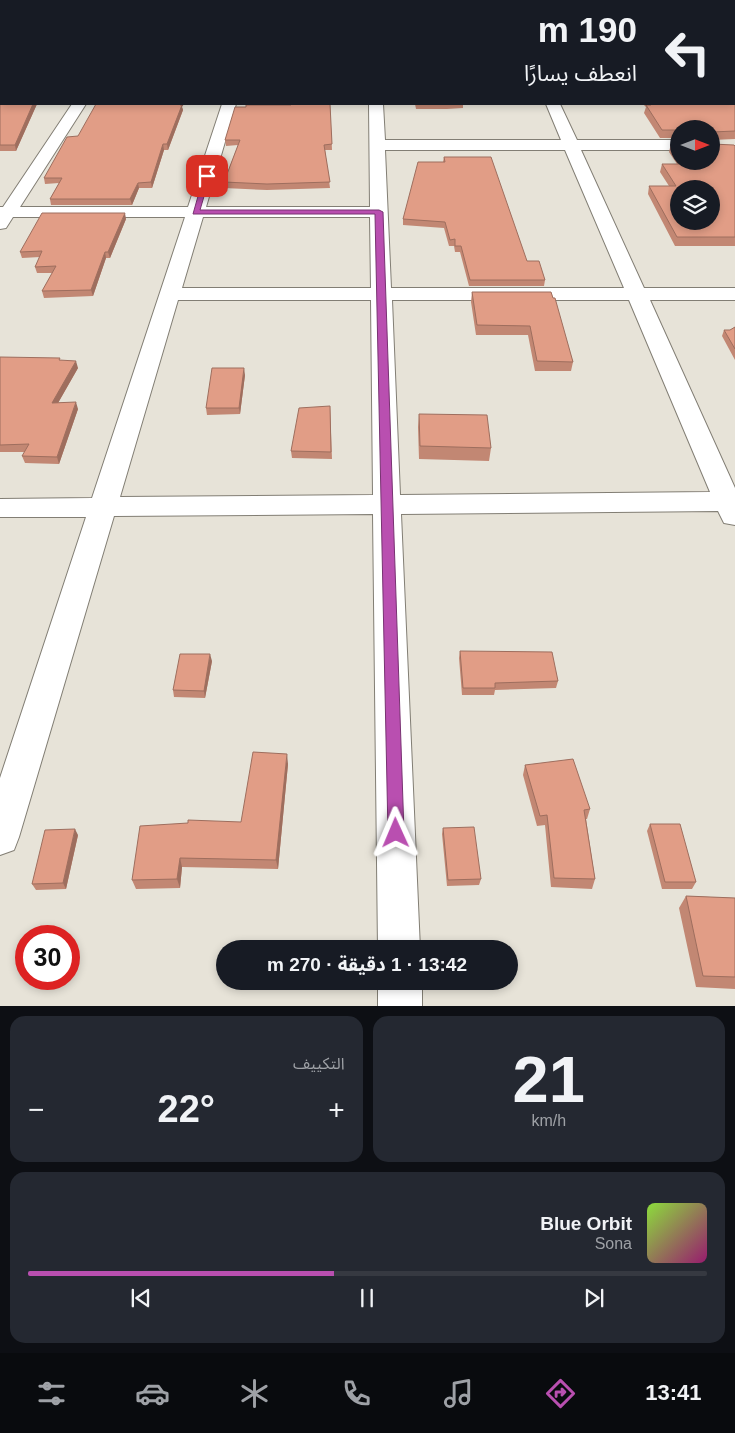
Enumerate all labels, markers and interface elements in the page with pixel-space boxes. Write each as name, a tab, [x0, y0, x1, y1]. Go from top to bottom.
text: 190 m	[538, 10, 637, 49]
icon: left	[655, 20, 720, 85]
text: انعطف يسارًا	[524, 61, 637, 86]
north arrow	[670, 120, 720, 170]
map controls	[670, 120, 720, 230]
pin	[186, 155, 228, 197]
icon: arrive	[193, 162, 221, 190]
button: layers	[670, 180, 720, 230]
position arrow	[369, 806, 421, 858]
speed limit sign: 30	[15, 925, 80, 990]
text: 13:42 · 1 دقيقة · 270 m	[267, 954, 467, 975]
text: 21	[513, 1043, 585, 1116]
text: التكييف	[293, 1055, 345, 1072]
text: 22°	[158, 1088, 215, 1130]
text: −	[28, 1094, 44, 1125]
text: +	[328, 1094, 345, 1125]
text: km/h	[531, 1112, 566, 1129]
text: Blue Orbit	[540, 1213, 632, 1234]
text: Sona	[595, 1235, 632, 1252]
icon: previous	[127, 1284, 155, 1312]
icon: pause	[353, 1284, 381, 1312]
icon: next	[580, 1284, 608, 1312]
icon: filters	[34, 1376, 69, 1411]
icon: car	[135, 1376, 170, 1411]
icon: climate	[237, 1376, 272, 1411]
icon: phone	[339, 1376, 374, 1411]
icon: music	[441, 1376, 476, 1411]
icon: directions	[543, 1376, 578, 1411]
text: 13:41	[645, 1380, 702, 1405]

